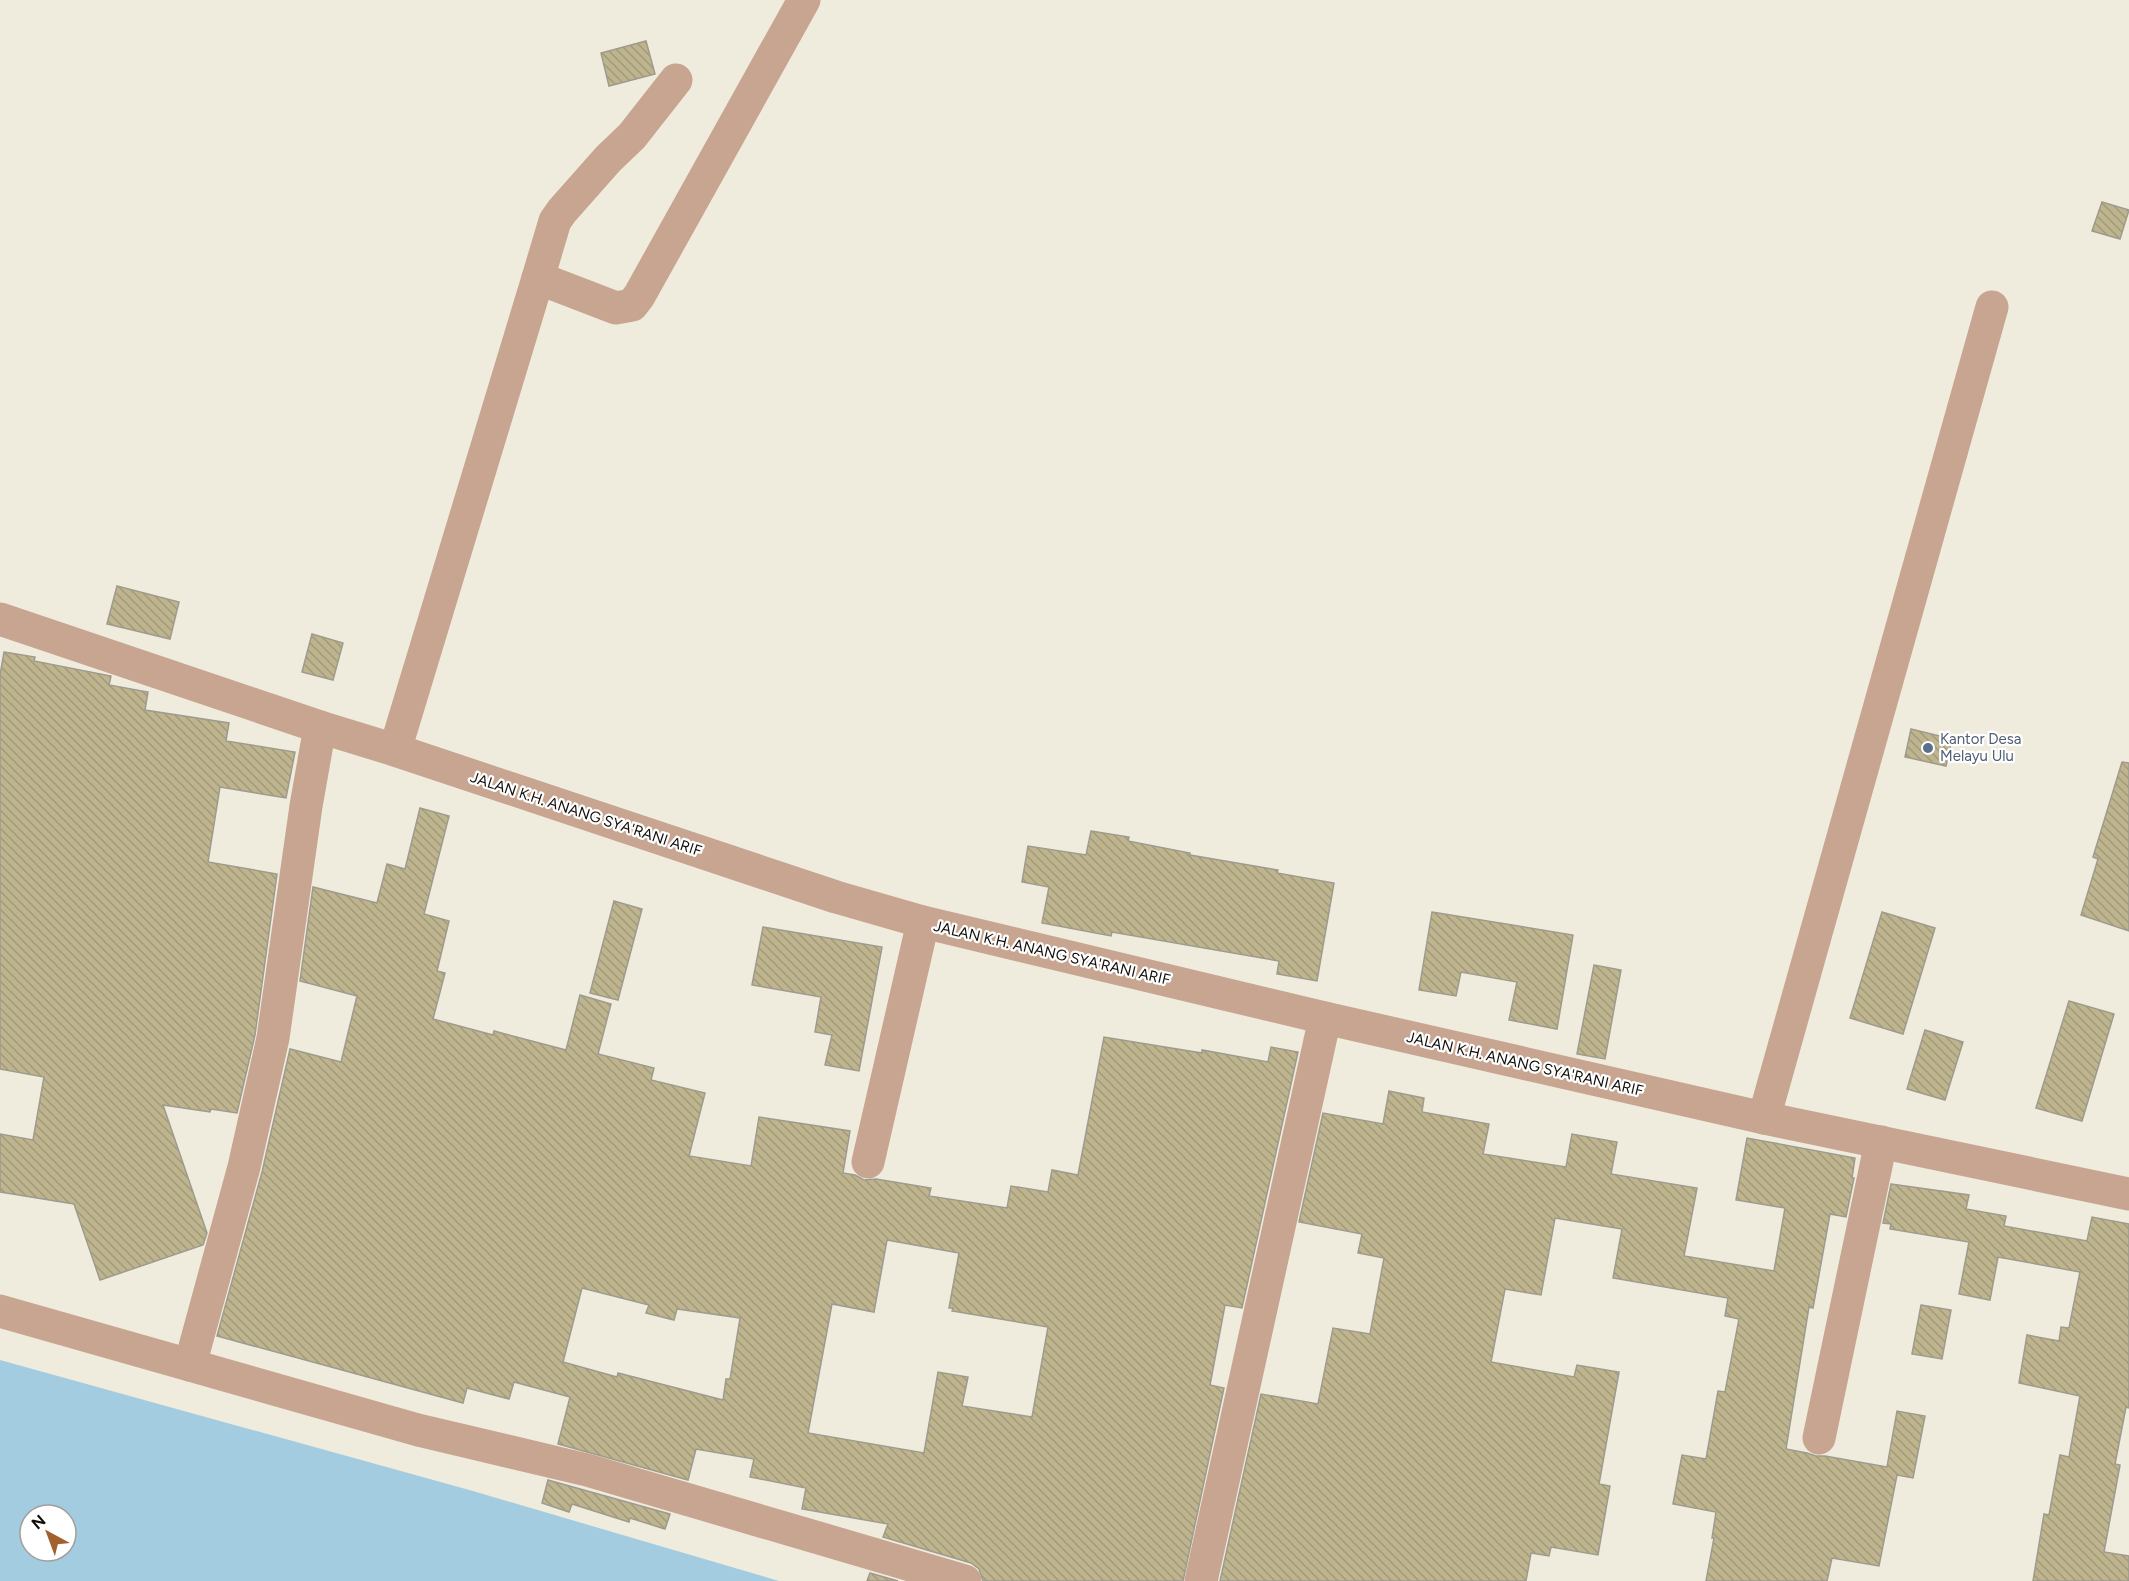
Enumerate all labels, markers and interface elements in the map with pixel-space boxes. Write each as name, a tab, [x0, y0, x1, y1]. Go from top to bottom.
place label: Kantor Desa Melayu Ulu	[1940, 730, 2021, 765]
marker: Kantor Desa Melayu Ulu	[1921, 741, 1935, 755]
street label: JALAN K.H. ANANG SYA'RANI ARIF	[468, 768, 704, 860]
street label: JALAN K.H. ANANG SYA'RANI ARIF	[932, 917, 1172, 989]
street label: JALAN K.H. ANANG SYA'RANI ARIF	[1405, 1028, 1645, 1100]
north arrow	[18, 1503, 78, 1563]
text: N	[28, 1511, 49, 1533]

